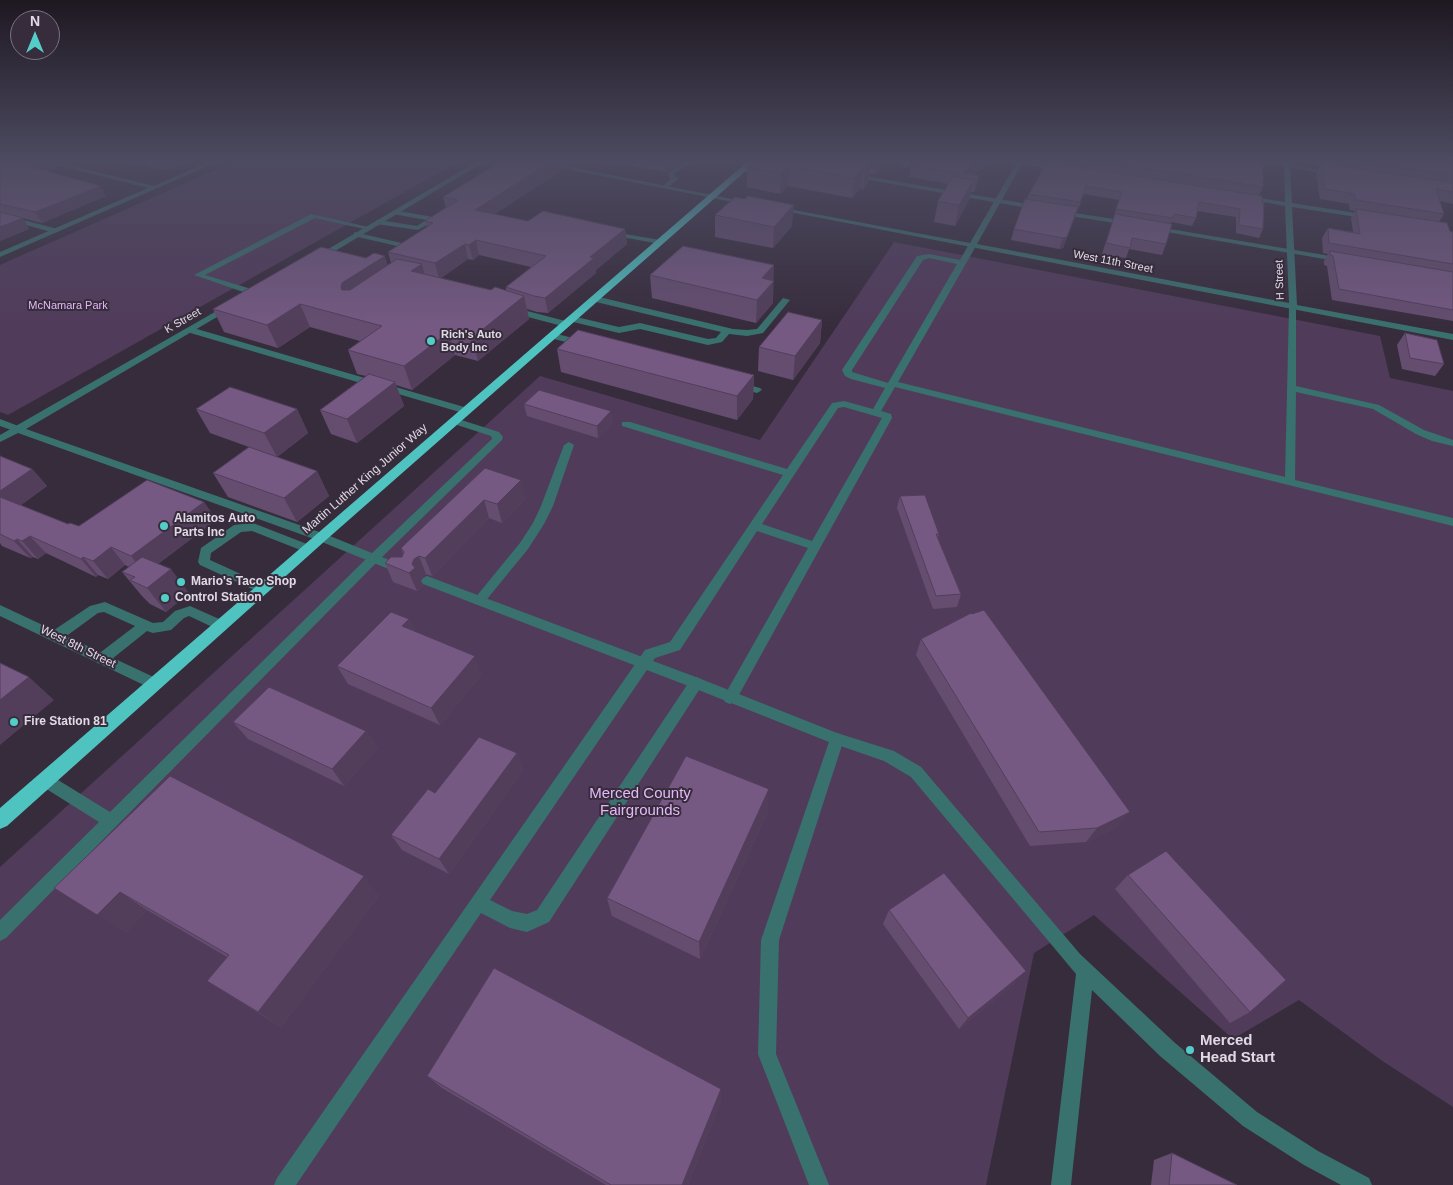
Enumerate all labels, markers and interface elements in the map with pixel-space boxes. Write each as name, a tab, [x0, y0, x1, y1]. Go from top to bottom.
north arrow	[10, 10, 60, 60]
text: N	[30, 13, 40, 29]
street label: West 11th Street	[1072, 248, 1154, 276]
street label: H Street	[1273, 260, 1287, 300]
park label: McNamara Park	[28, 299, 108, 313]
street label: K Street	[162, 305, 204, 337]
place label: Rich's Auto Body Inc	[441, 328, 502, 354]
marker: Rich's Auto Body Inc	[425, 335, 437, 347]
street label: Martin Luther King Junior Way	[300, 421, 430, 537]
place label: Alamitos Auto Parts Inc	[174, 512, 255, 540]
marker: Alamitos Auto Parts Inc	[158, 520, 170, 532]
place label: Mario's Taco Shop	[191, 575, 296, 589]
marker: Mario's Taco Shop	[175, 576, 187, 588]
place label: Control Station	[175, 591, 262, 605]
marker: Control Station	[159, 592, 171, 604]
street label: West 8th Street	[38, 622, 118, 672]
place label: Fire Station 81	[24, 715, 107, 729]
marker: Fire Station 81	[8, 716, 20, 728]
park label: Merced County Fairgrounds	[589, 785, 691, 820]
place label: Merced Head Start	[1200, 1032, 1275, 1067]
marker: Merced Head Start	[1184, 1044, 1196, 1056]

